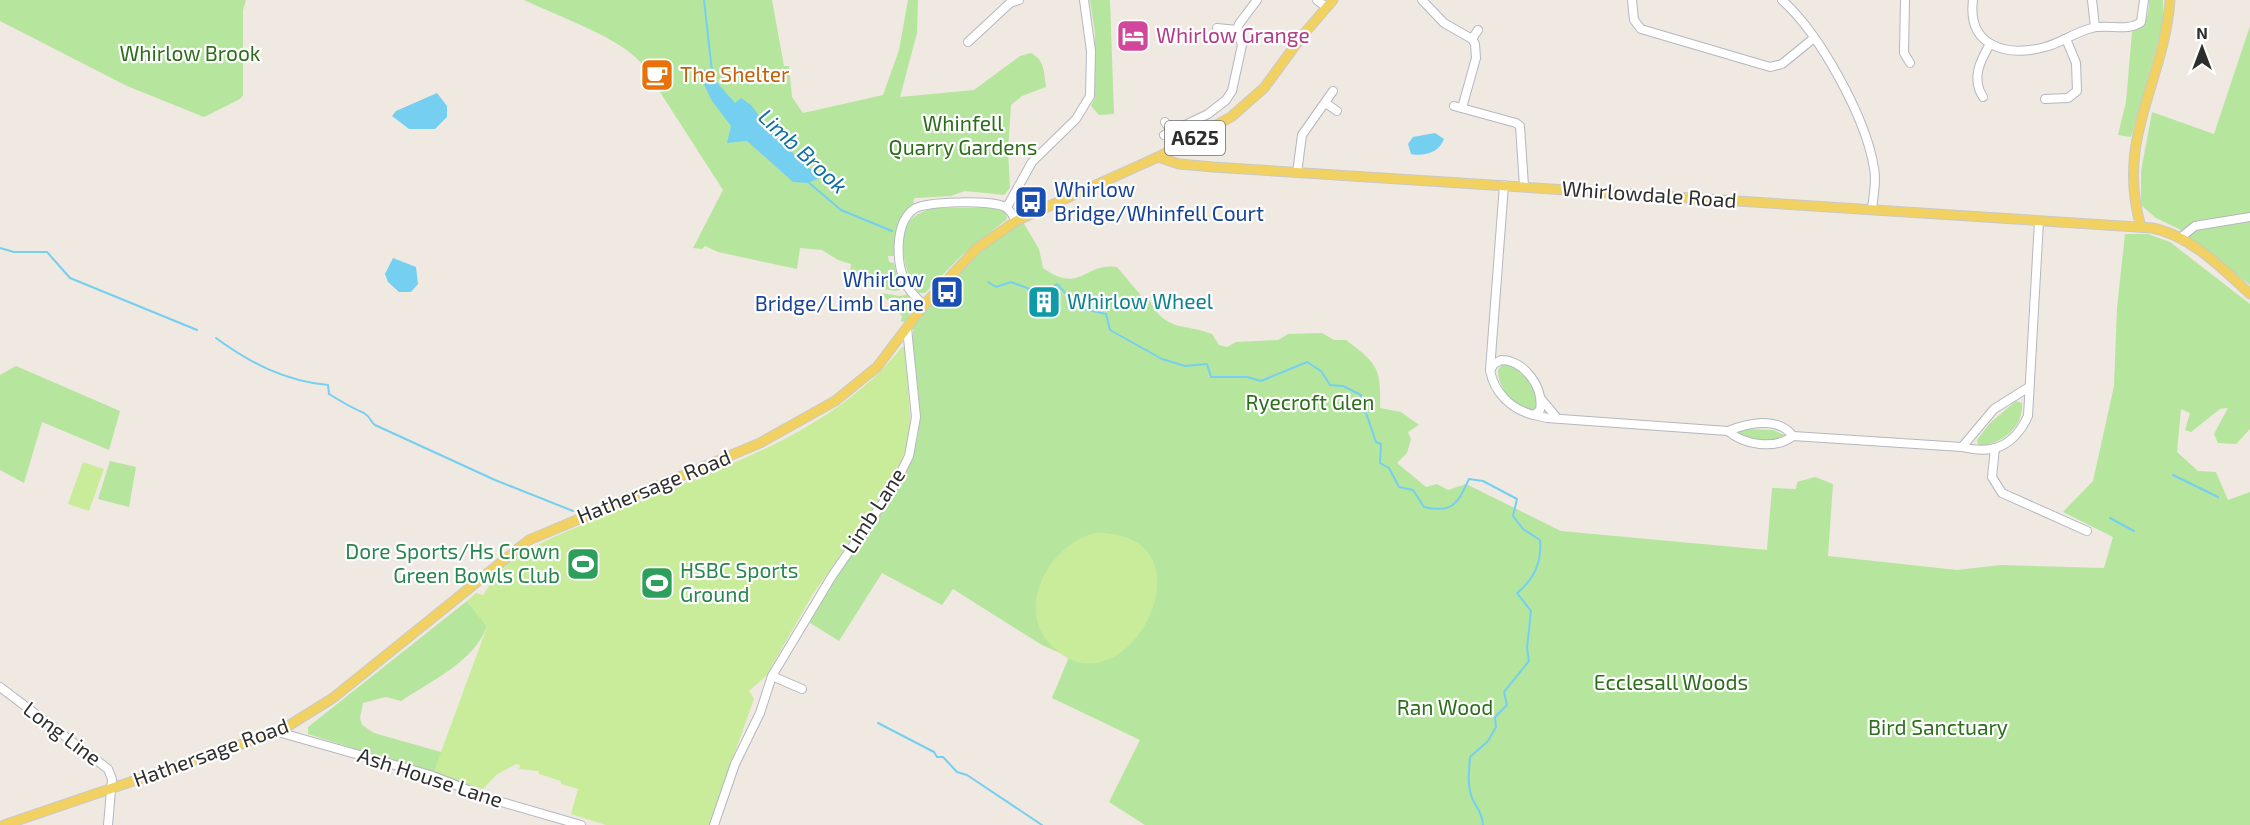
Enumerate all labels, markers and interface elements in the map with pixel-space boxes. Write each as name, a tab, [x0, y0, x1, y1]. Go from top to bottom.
hotel icon: Whirlow Grange	[1115, 18, 1151, 54]
north arrow	[2172, 18, 2232, 78]
place label: Whirlow Grange	[1156, 22, 1310, 47]
text: N	[2196, 23, 2208, 42]
park label: Whirlow Brook	[119, 40, 261, 65]
cafe icon: The Shelter	[639, 57, 675, 93]
place label: The Shelter	[680, 61, 790, 86]
water label: Limb Brook	[754, 103, 853, 198]
park label: Whinfell Quarry Gardens	[889, 110, 1037, 160]
road number: A625	[1165, 121, 1225, 155]
street label: Whirlowdale Road	[1561, 175, 1737, 212]
place label: Whirlow Bridge/Whinfell Court	[1054, 176, 1264, 225]
bus stop icon: Whirlow Bridge/Whinfell Court	[1013, 184, 1049, 220]
place label: Whirlow Bridge/Limb Lane	[755, 266, 924, 315]
bus stop icon: Whirlow Bridge/Limb Lane	[929, 274, 965, 310]
building icon: Whirlow Wheel	[1026, 284, 1062, 320]
place label: Whirlow Wheel	[1067, 288, 1214, 313]
park label: Ryecroft Glen	[1245, 389, 1375, 414]
street label: Hathersage Road	[573, 443, 734, 528]
street label: Limb Lane	[836, 463, 910, 558]
place label: Dore Sports/Hs Crown Green Bowls Club	[345, 538, 560, 587]
sports icon: Dore Sports/Hs Crown Green Bowls Club	[565, 546, 601, 582]
place label: HSBC Sports Ground	[680, 557, 798, 606]
sports icon: HSBC Sports Ground	[639, 565, 675, 601]
park label: Ecclesall Woods	[1594, 669, 1748, 694]
park label: Ran Wood	[1397, 694, 1493, 719]
street label: Long Line	[19, 696, 107, 770]
street label: Hathersage Road	[129, 712, 292, 791]
park label: Bird Sanctuary	[1868, 714, 2008, 739]
street label: Ash House Lane	[355, 741, 506, 812]

